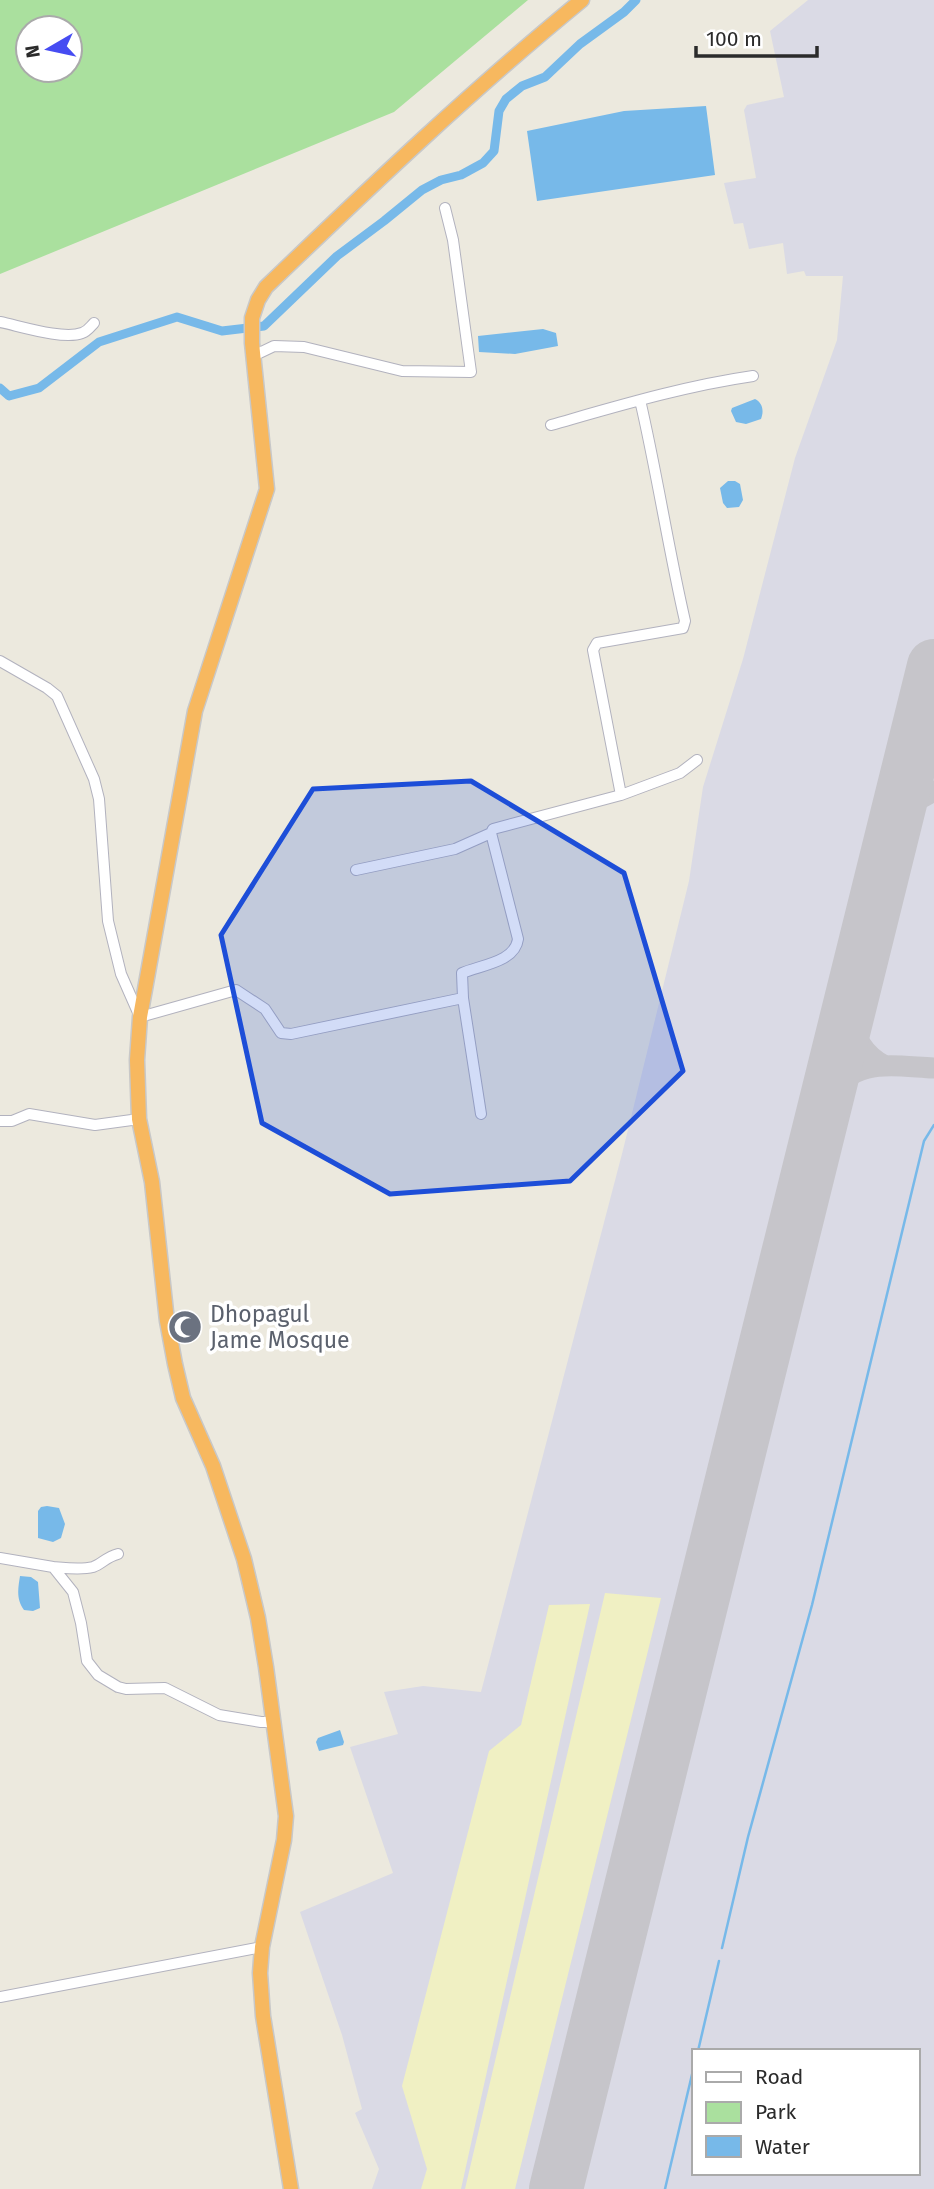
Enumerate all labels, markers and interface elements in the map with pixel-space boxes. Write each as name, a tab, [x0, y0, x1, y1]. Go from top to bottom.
north arrow	[14, 14, 84, 84]
scale bar	[696, 14, 817, 58]
text: 100 m	[706, 26, 762, 52]
text: N	[20, 44, 45, 60]
place label: Dhopagul Jame Mosque	[210, 1300, 350, 1354]
mosque icon: Dhopagul Jame Mosque	[166, 1308, 204, 1346]
legend	[692, 2049, 920, 2175]
text: Road	[755, 2064, 803, 2090]
text: Park	[755, 2099, 797, 2125]
text: Water	[755, 2134, 810, 2160]

